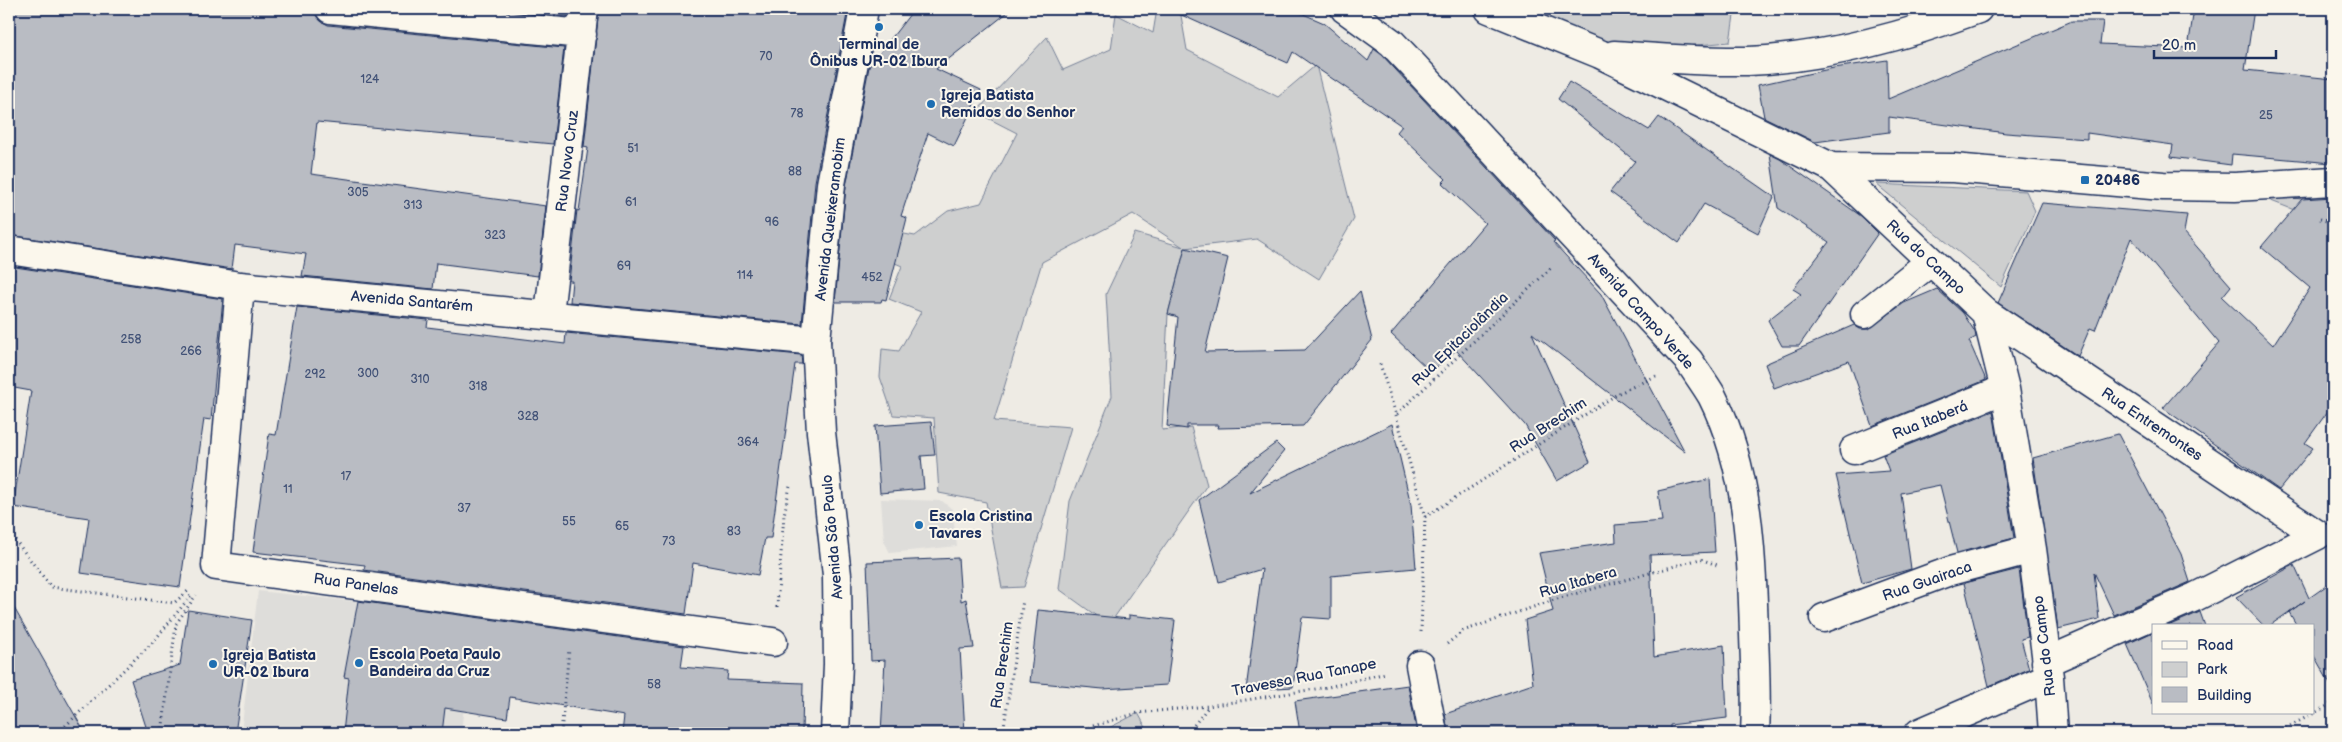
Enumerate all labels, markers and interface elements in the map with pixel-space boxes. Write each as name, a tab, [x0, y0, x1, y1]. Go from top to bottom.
marker: Terminal de Ônibus UR-02 Ibura	[873, 21, 885, 33]
scale bar	[2154, 28, 2277, 60]
place label: Terminal de Ônibus UR-02 Ibura	[810, 35, 948, 71]
text: 20 m	[2162, 36, 2196, 55]
house number: 70	[760, 49, 772, 64]
house number: 124	[361, 72, 380, 87]
place label: Igreja Batista Remidos do Senhor	[941, 86, 1076, 122]
marker: Igreja Batista Remidos do Senhor	[925, 98, 937, 110]
house number: 78	[791, 106, 803, 121]
street label: Rua Nova Cruz	[552, 108, 583, 213]
house number: 25	[2259, 108, 2273, 123]
street label: Avenida Queixeramobim	[811, 136, 850, 302]
house number: 51	[627, 141, 639, 156]
house number: 88	[788, 164, 802, 179]
place label: 20486	[2095, 171, 2140, 190]
marker: 20486	[2079, 174, 2091, 186]
house number: 305	[347, 185, 369, 200]
house number: 61	[625, 195, 637, 210]
house number: 313	[403, 198, 423, 213]
house number: 96	[765, 215, 779, 230]
street label: Rua do Campo	[1882, 216, 1969, 299]
house number: 323	[484, 228, 506, 243]
street label: Avenida Campo Verde	[1583, 249, 1698, 373]
house number: 69	[617, 259, 631, 274]
house number: 114	[737, 268, 754, 283]
house number: 452	[861, 270, 883, 285]
street label: Avenida Santarém	[350, 287, 474, 316]
street label: Rua Epitaciolândia	[1408, 288, 1513, 390]
house number: 258	[121, 332, 141, 347]
house number: 266	[180, 344, 202, 359]
house number: 300	[357, 366, 379, 381]
house number: 292	[304, 367, 326, 382]
house number: 310	[410, 372, 430, 387]
house number: 318	[468, 379, 488, 394]
street label: Rua Entremontes	[2097, 383, 2207, 466]
street label: Rua Brechim	[1506, 393, 1590, 457]
street label: Rua Itaberá	[1890, 397, 1971, 444]
house number: 328	[517, 409, 539, 424]
house number: 364	[737, 435, 760, 450]
house number: 17	[341, 469, 351, 484]
street label: Avenida São Paulo	[818, 474, 847, 600]
house number: 11	[283, 482, 293, 497]
house number: 37	[457, 501, 471, 516]
place label: Escola Cristina Tavares	[929, 507, 1033, 543]
house number: 55	[562, 514, 576, 529]
house number: 65	[615, 519, 629, 534]
marker: Escola Cristina Tavares	[913, 519, 925, 531]
house number: 83	[727, 524, 741, 539]
house number: 73	[662, 534, 676, 549]
street label: Rua Guairaca	[1880, 557, 1974, 606]
street label: Rua Itabera	[1537, 562, 1619, 603]
street label: Rua Panelas	[312, 569, 400, 600]
street label: Rua do Campo	[2029, 594, 2060, 697]
street label: Rua Brechim	[987, 620, 1018, 710]
legend	[2152, 624, 2314, 714]
text: Road	[2197, 636, 2233, 655]
place label: Escola Poeta Paulo Bandeira da Cruz	[369, 645, 501, 681]
place label: Igreja Batista UR-02 Ibura	[223, 646, 316, 682]
street label: Travessa Rua Tanape	[1230, 654, 1378, 701]
marker: Escola Poeta Paulo Bandeira da Cruz	[353, 657, 365, 669]
marker: Igreja Batista UR-02 Ibura	[207, 658, 219, 670]
text: Park	[2197, 660, 2228, 679]
house number: 58	[647, 677, 661, 692]
text: Building	[2197, 686, 2252, 705]

